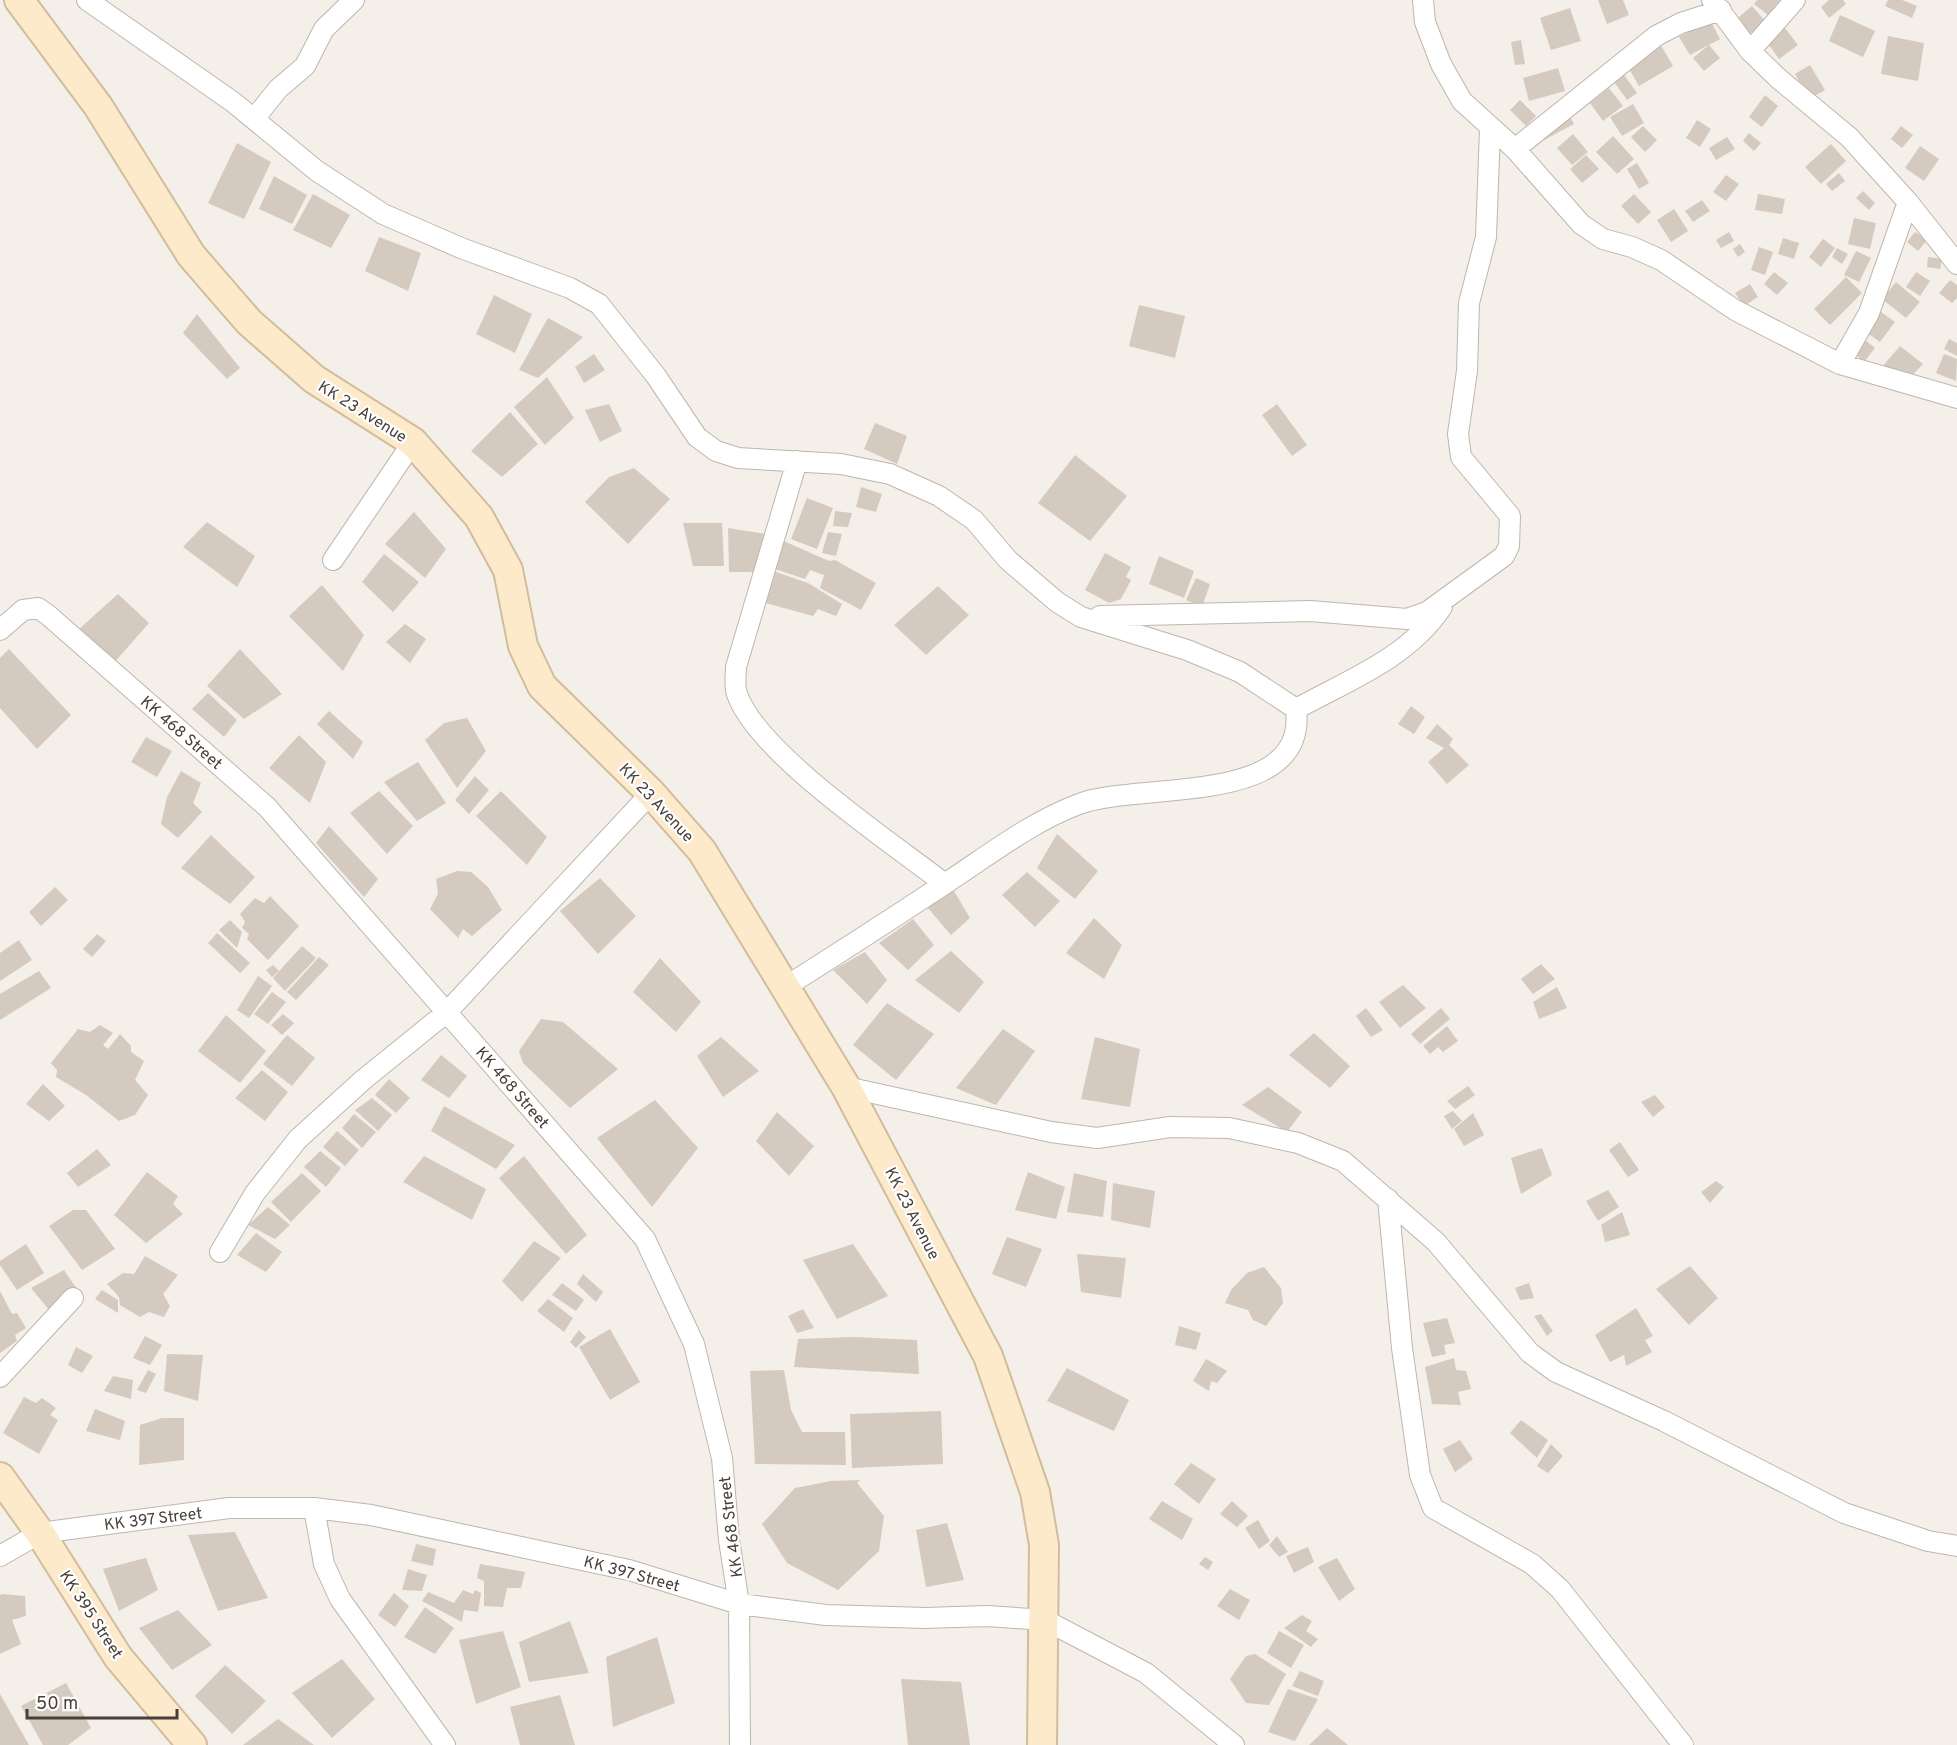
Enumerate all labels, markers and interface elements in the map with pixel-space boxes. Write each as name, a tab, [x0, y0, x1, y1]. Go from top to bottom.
street label: KK 23 Avenue	[314, 377, 410, 448]
street label: KK 468 Street	[136, 693, 226, 774]
street label: KK 23 Avenue	[614, 760, 697, 847]
street label: KK 468 Street	[471, 1043, 552, 1133]
street label: KK 23 Avenue	[879, 1164, 943, 1263]
street label: KK 468 Street	[716, 1475, 748, 1579]
street label: KK 397 Street	[103, 1504, 203, 1536]
street label: KK 397 Street	[581, 1552, 682, 1597]
street label: KK 395 Street	[54, 1567, 126, 1663]
scale bar	[27, 1682, 177, 1720]
text: 50 m	[36, 1693, 78, 1716]

